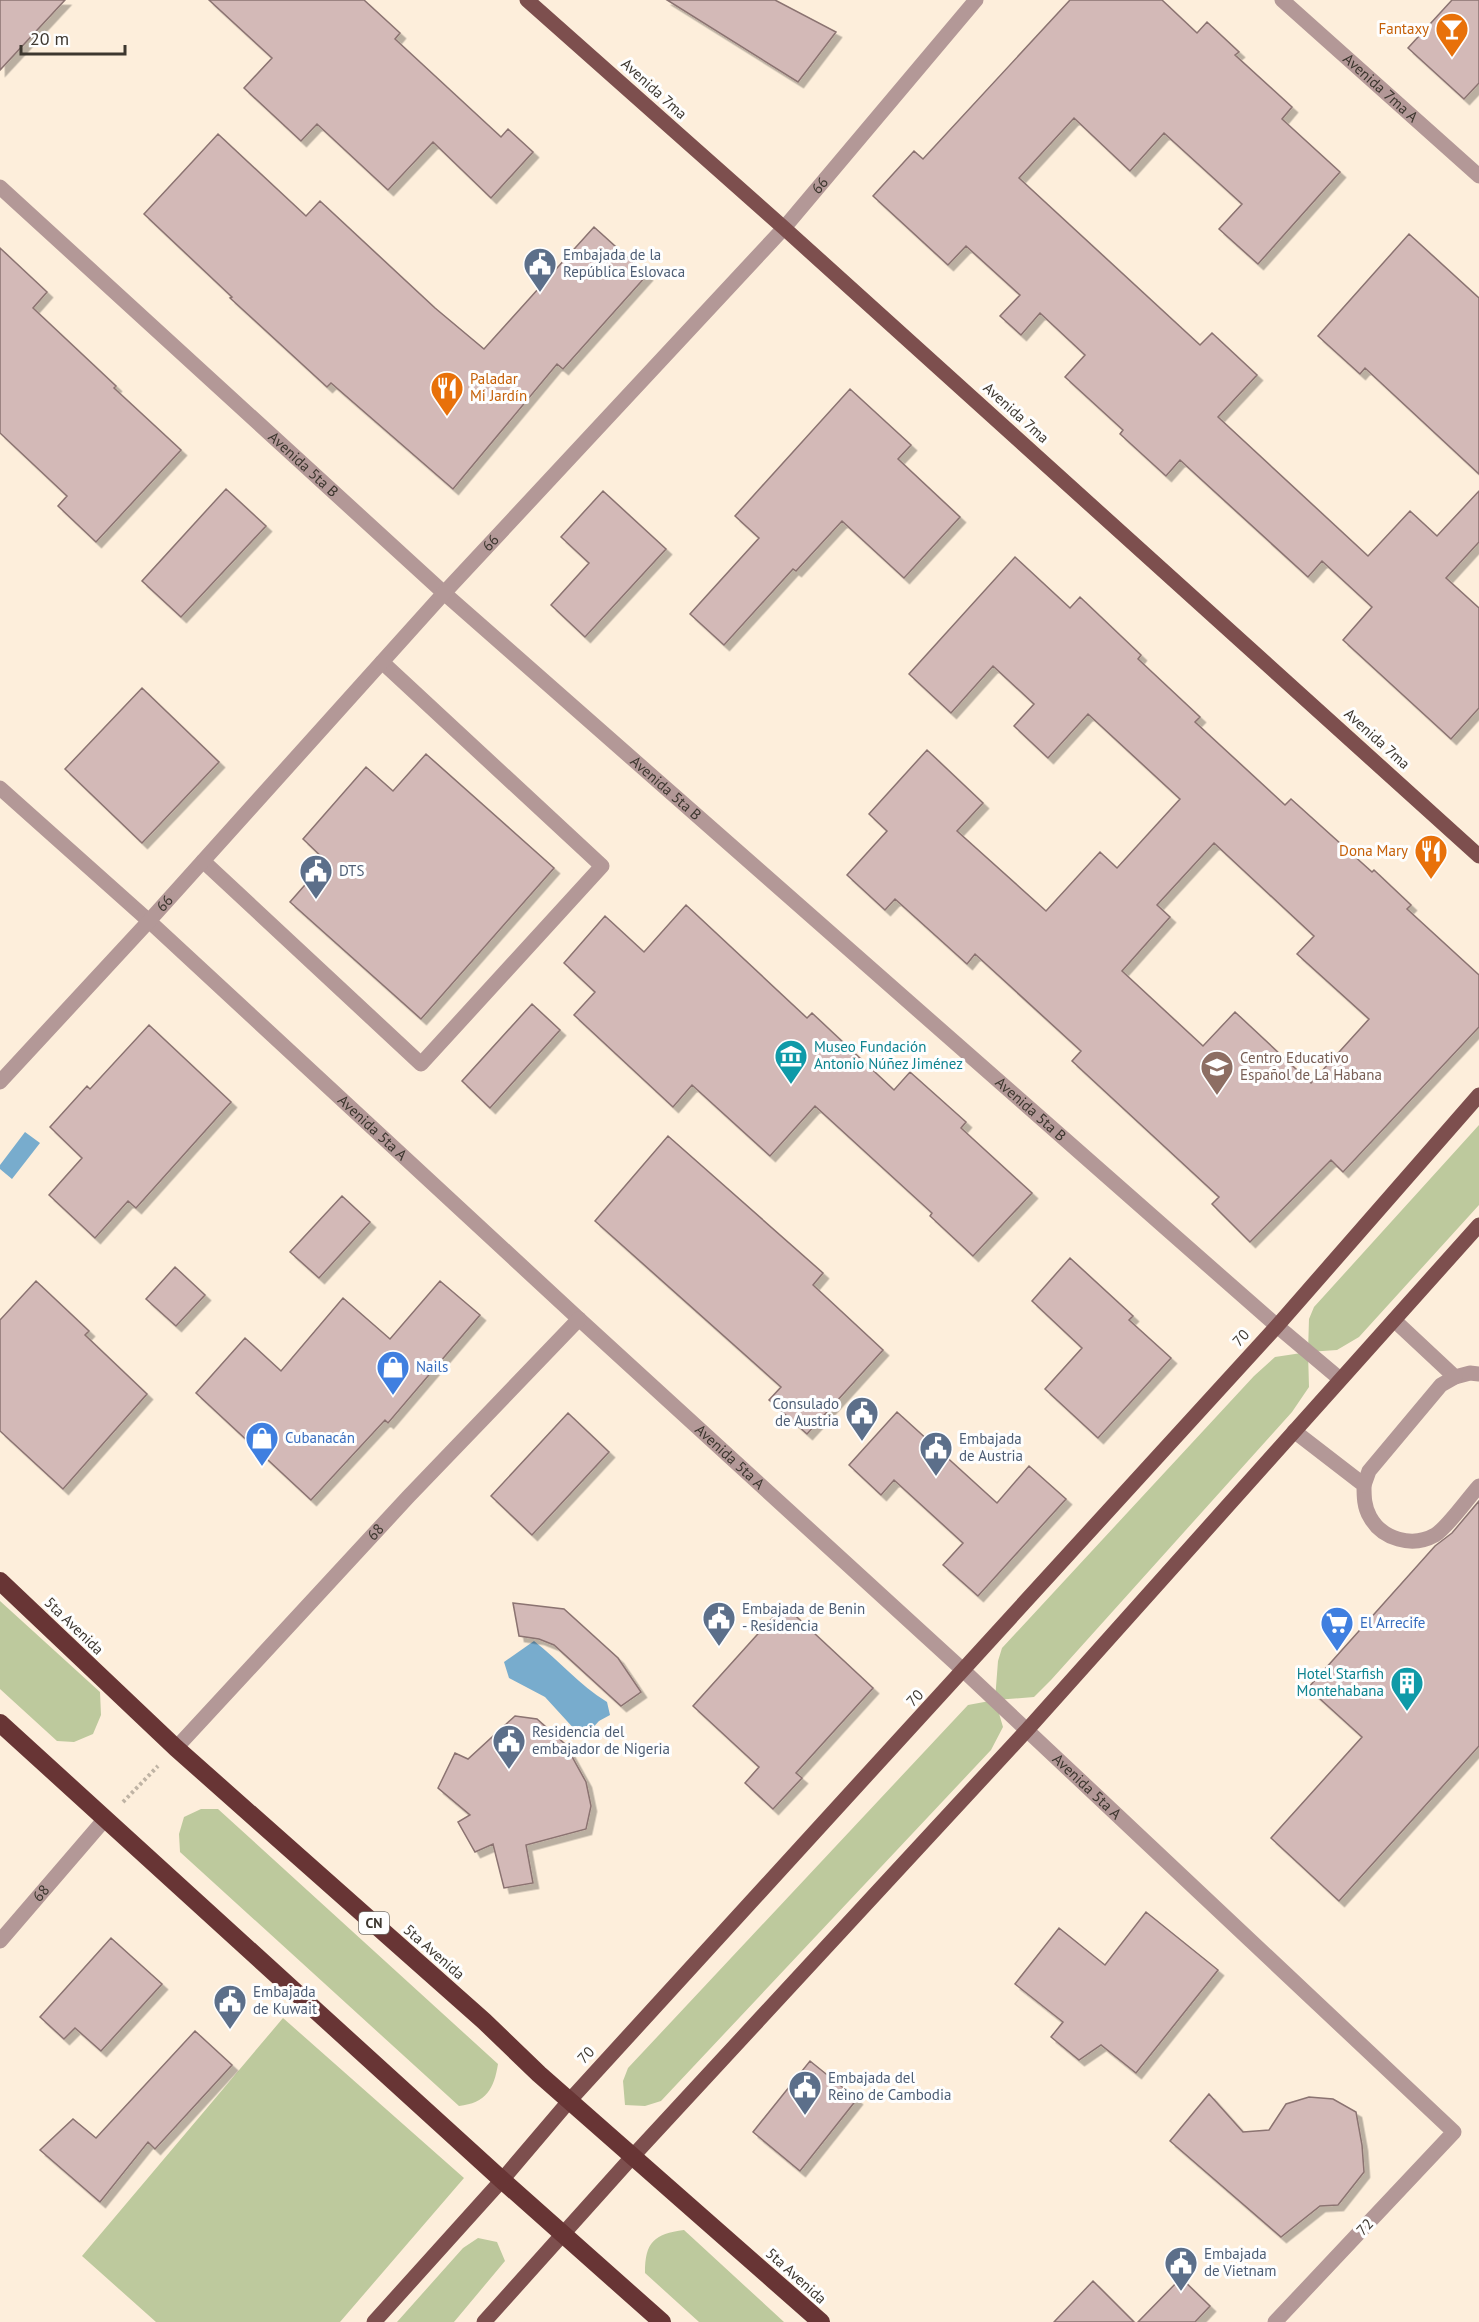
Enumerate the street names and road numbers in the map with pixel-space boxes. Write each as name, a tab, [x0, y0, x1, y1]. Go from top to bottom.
street label: Avenida 7ma A	[1339, 49, 1422, 126]
street label: Avenida 7ma	[618, 54, 691, 123]
street label: 66	[807, 173, 832, 197]
street label: Avenida 7ma	[980, 378, 1053, 447]
street label: Avenida 5ta B	[265, 427, 343, 501]
street label: 66	[478, 530, 503, 555]
street label: Avenida 7ma	[1341, 704, 1414, 773]
street label: Avenida 5ta B	[627, 751, 705, 824]
street label: 66	[152, 891, 177, 916]
street label: Avenida 5ta B	[992, 1073, 1070, 1145]
street label: Avenida 5ta A	[334, 1091, 411, 1164]
street label: 70	[1228, 1325, 1253, 1350]
street label: Avenida 5ta A	[691, 1420, 769, 1493]
street label: 68	[363, 1519, 388, 1544]
street label: 5ta Avenida	[41, 1593, 108, 1658]
street label: 70	[902, 1685, 927, 1710]
street label: Avenida 5ta A	[1049, 1749, 1126, 1823]
street label: 68	[28, 1881, 53, 1905]
road number: CN	[359, 1912, 389, 1934]
street label: 5ta Avenida	[400, 1920, 469, 1983]
street label: 70	[573, 2042, 598, 2067]
street label: 72	[1352, 2214, 1377, 2239]
street label: 5ta Avenida	[762, 2244, 831, 2308]

